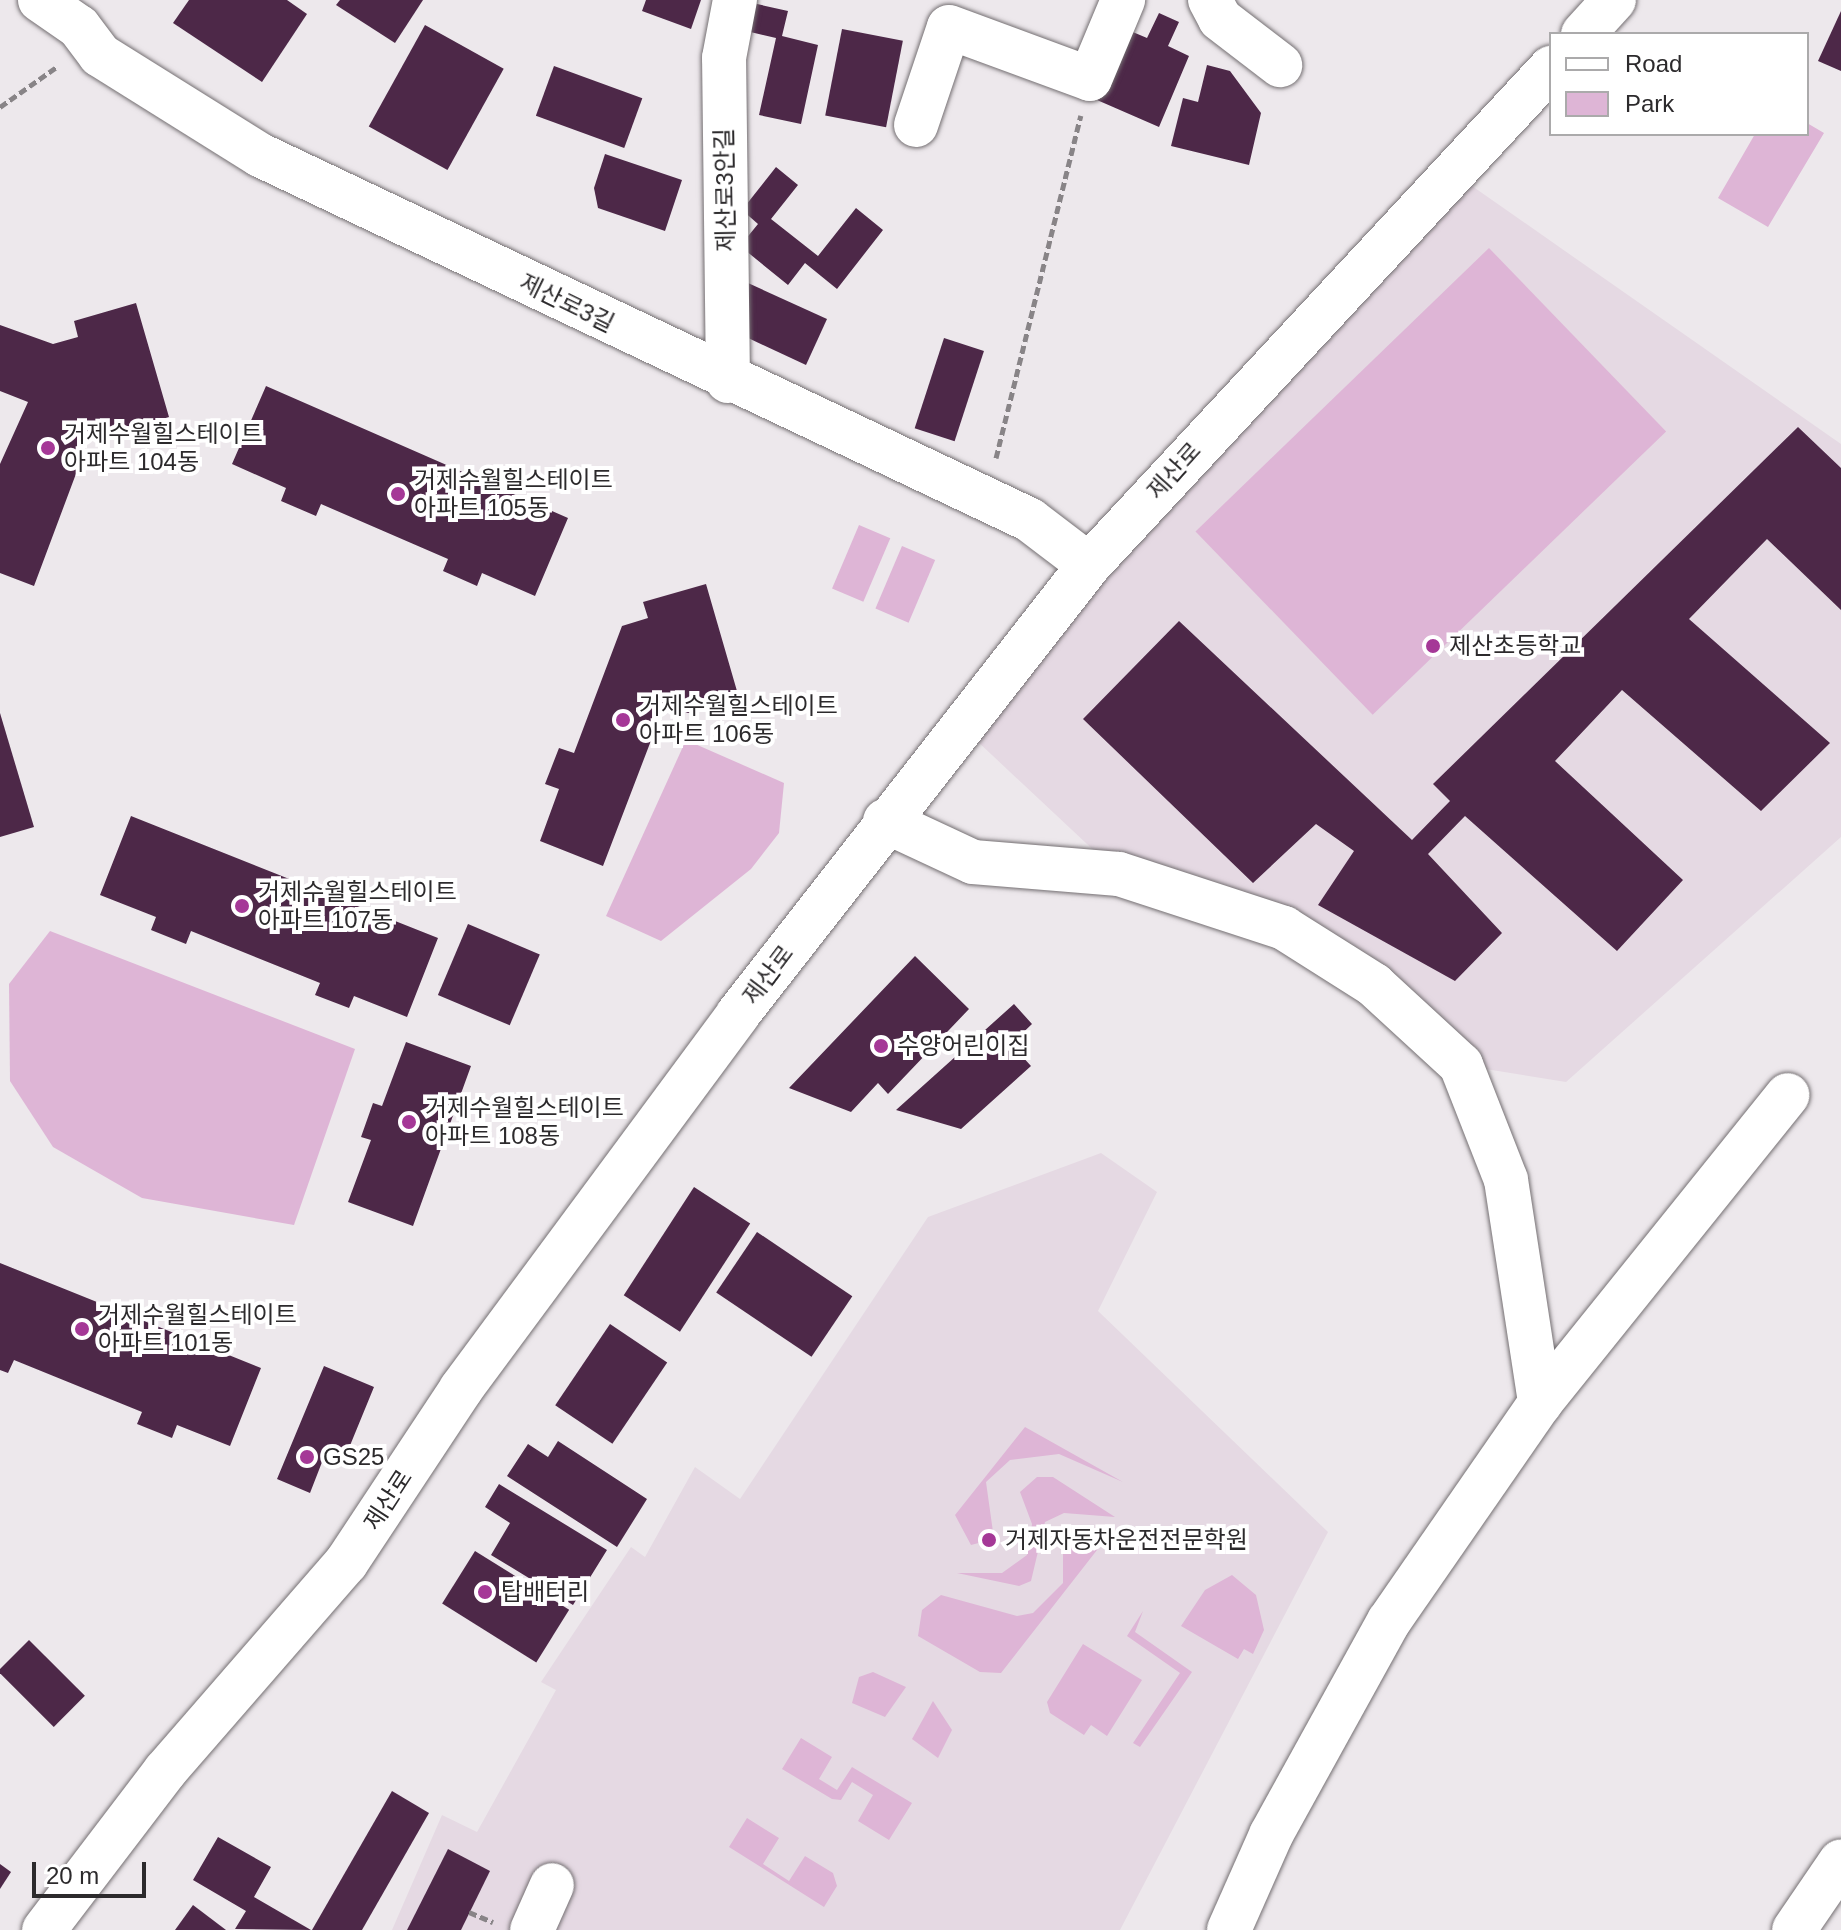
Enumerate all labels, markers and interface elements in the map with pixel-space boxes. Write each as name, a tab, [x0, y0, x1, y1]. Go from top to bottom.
legend	[1549, 32, 1809, 136]
text: Road	[1625, 50, 1682, 77]
text: Park	[1625, 90, 1674, 117]
street label: 제산로3안길	[710, 128, 740, 252]
street label: 제산로3길	[515, 268, 619, 338]
place label: 거제수월힐스테이트 아파트 104동	[64, 420, 263, 476]
street label: 제산로	[1141, 437, 1207, 505]
marker: 거제수월힐스테이트 아파트 104동	[39, 439, 57, 457]
place label: 거제수월힐스테이트 아파트 105동	[414, 466, 613, 522]
marker: 거제수월힐스테이트 아파트 105동	[389, 485, 407, 503]
place label: 제산초등학교	[1449, 632, 1581, 660]
marker: 제산초등학교	[1424, 637, 1442, 655]
place label: 거제수월힐스테이트 아파트 106동	[639, 692, 838, 748]
marker: 거제수월힐스테이트 아파트 106동	[614, 711, 632, 729]
place label: 거제수월힐스테이트 아파트 107동	[258, 878, 457, 934]
marker: 거제수월힐스테이트 아파트 107동	[233, 897, 251, 915]
street label: 제산로	[737, 940, 799, 1010]
place label: 수양어린이집	[897, 1032, 1029, 1060]
marker: 수양어린이집	[872, 1037, 890, 1055]
place label: 거제수월힐스테이트 아파트 108동	[425, 1094, 624, 1150]
marker: 거제수월힐스테이트 아파트 108동	[400, 1113, 418, 1131]
place label: 거제수월힐스테이트 아파트 101동	[98, 1301, 297, 1357]
marker: 거제수월힐스테이트 아파트 101동	[73, 1320, 91, 1338]
place label: GS25	[323, 1443, 384, 1471]
marker: GS25	[298, 1448, 316, 1466]
street label: 제산로	[358, 1464, 418, 1536]
place label: 거제자동차운전전문학원	[1005, 1526, 1248, 1554]
marker: 거제자동차운전전문학원	[980, 1531, 998, 1549]
place label: 탑배터리	[501, 1578, 589, 1606]
marker: 탑배터리	[476, 1583, 494, 1601]
scale bar	[36, 1846, 150, 1896]
text: 20 m	[46, 1862, 99, 1889]

